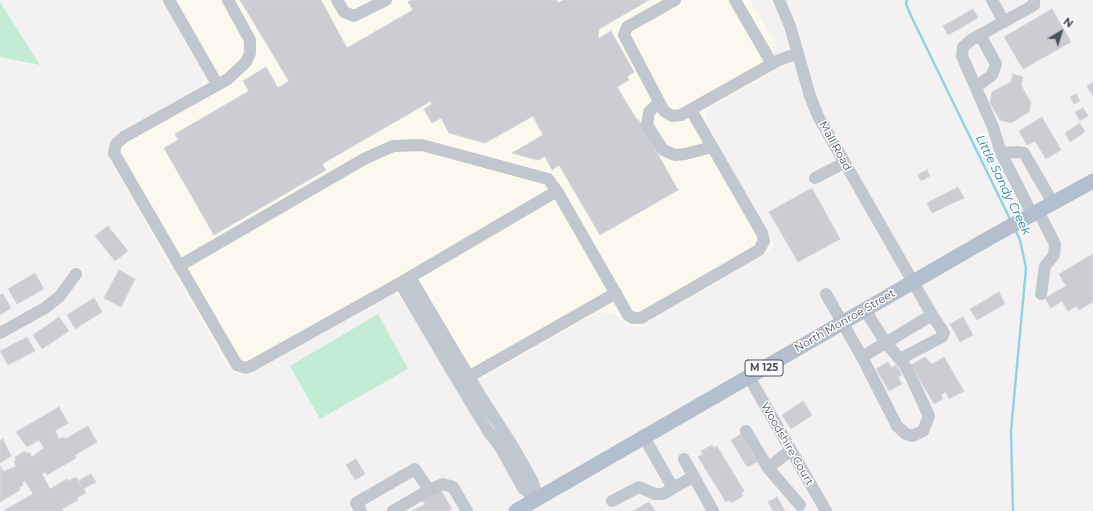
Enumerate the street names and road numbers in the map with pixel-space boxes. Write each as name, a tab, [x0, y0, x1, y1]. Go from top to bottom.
street label: Mall Road	[816, 119, 854, 173]
street label: North Monroe Street	[792, 287, 898, 355]
road number: M 125	[745, 360, 783, 376]
street label: Woodshire Court	[758, 400, 816, 488]

